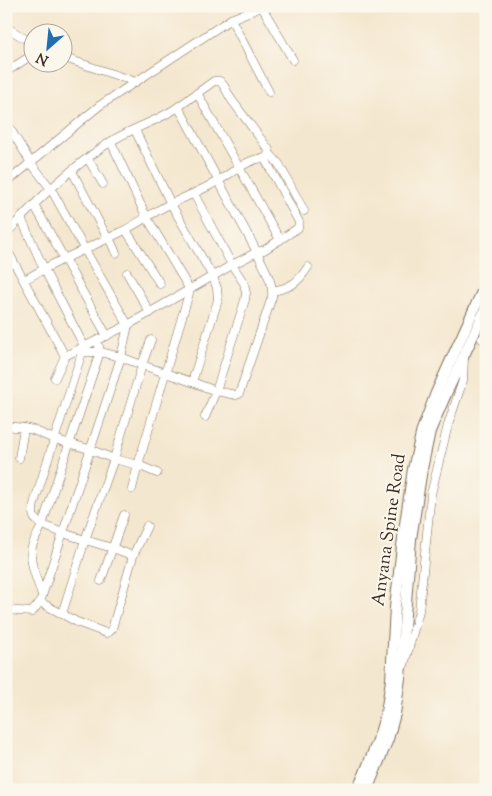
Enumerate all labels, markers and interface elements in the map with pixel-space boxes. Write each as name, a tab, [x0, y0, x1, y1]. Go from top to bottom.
north arrow	[22, 22, 72, 72]
text: N	[33, 46, 53, 69]
street label: Anyana Spine Road	[366, 452, 414, 608]

